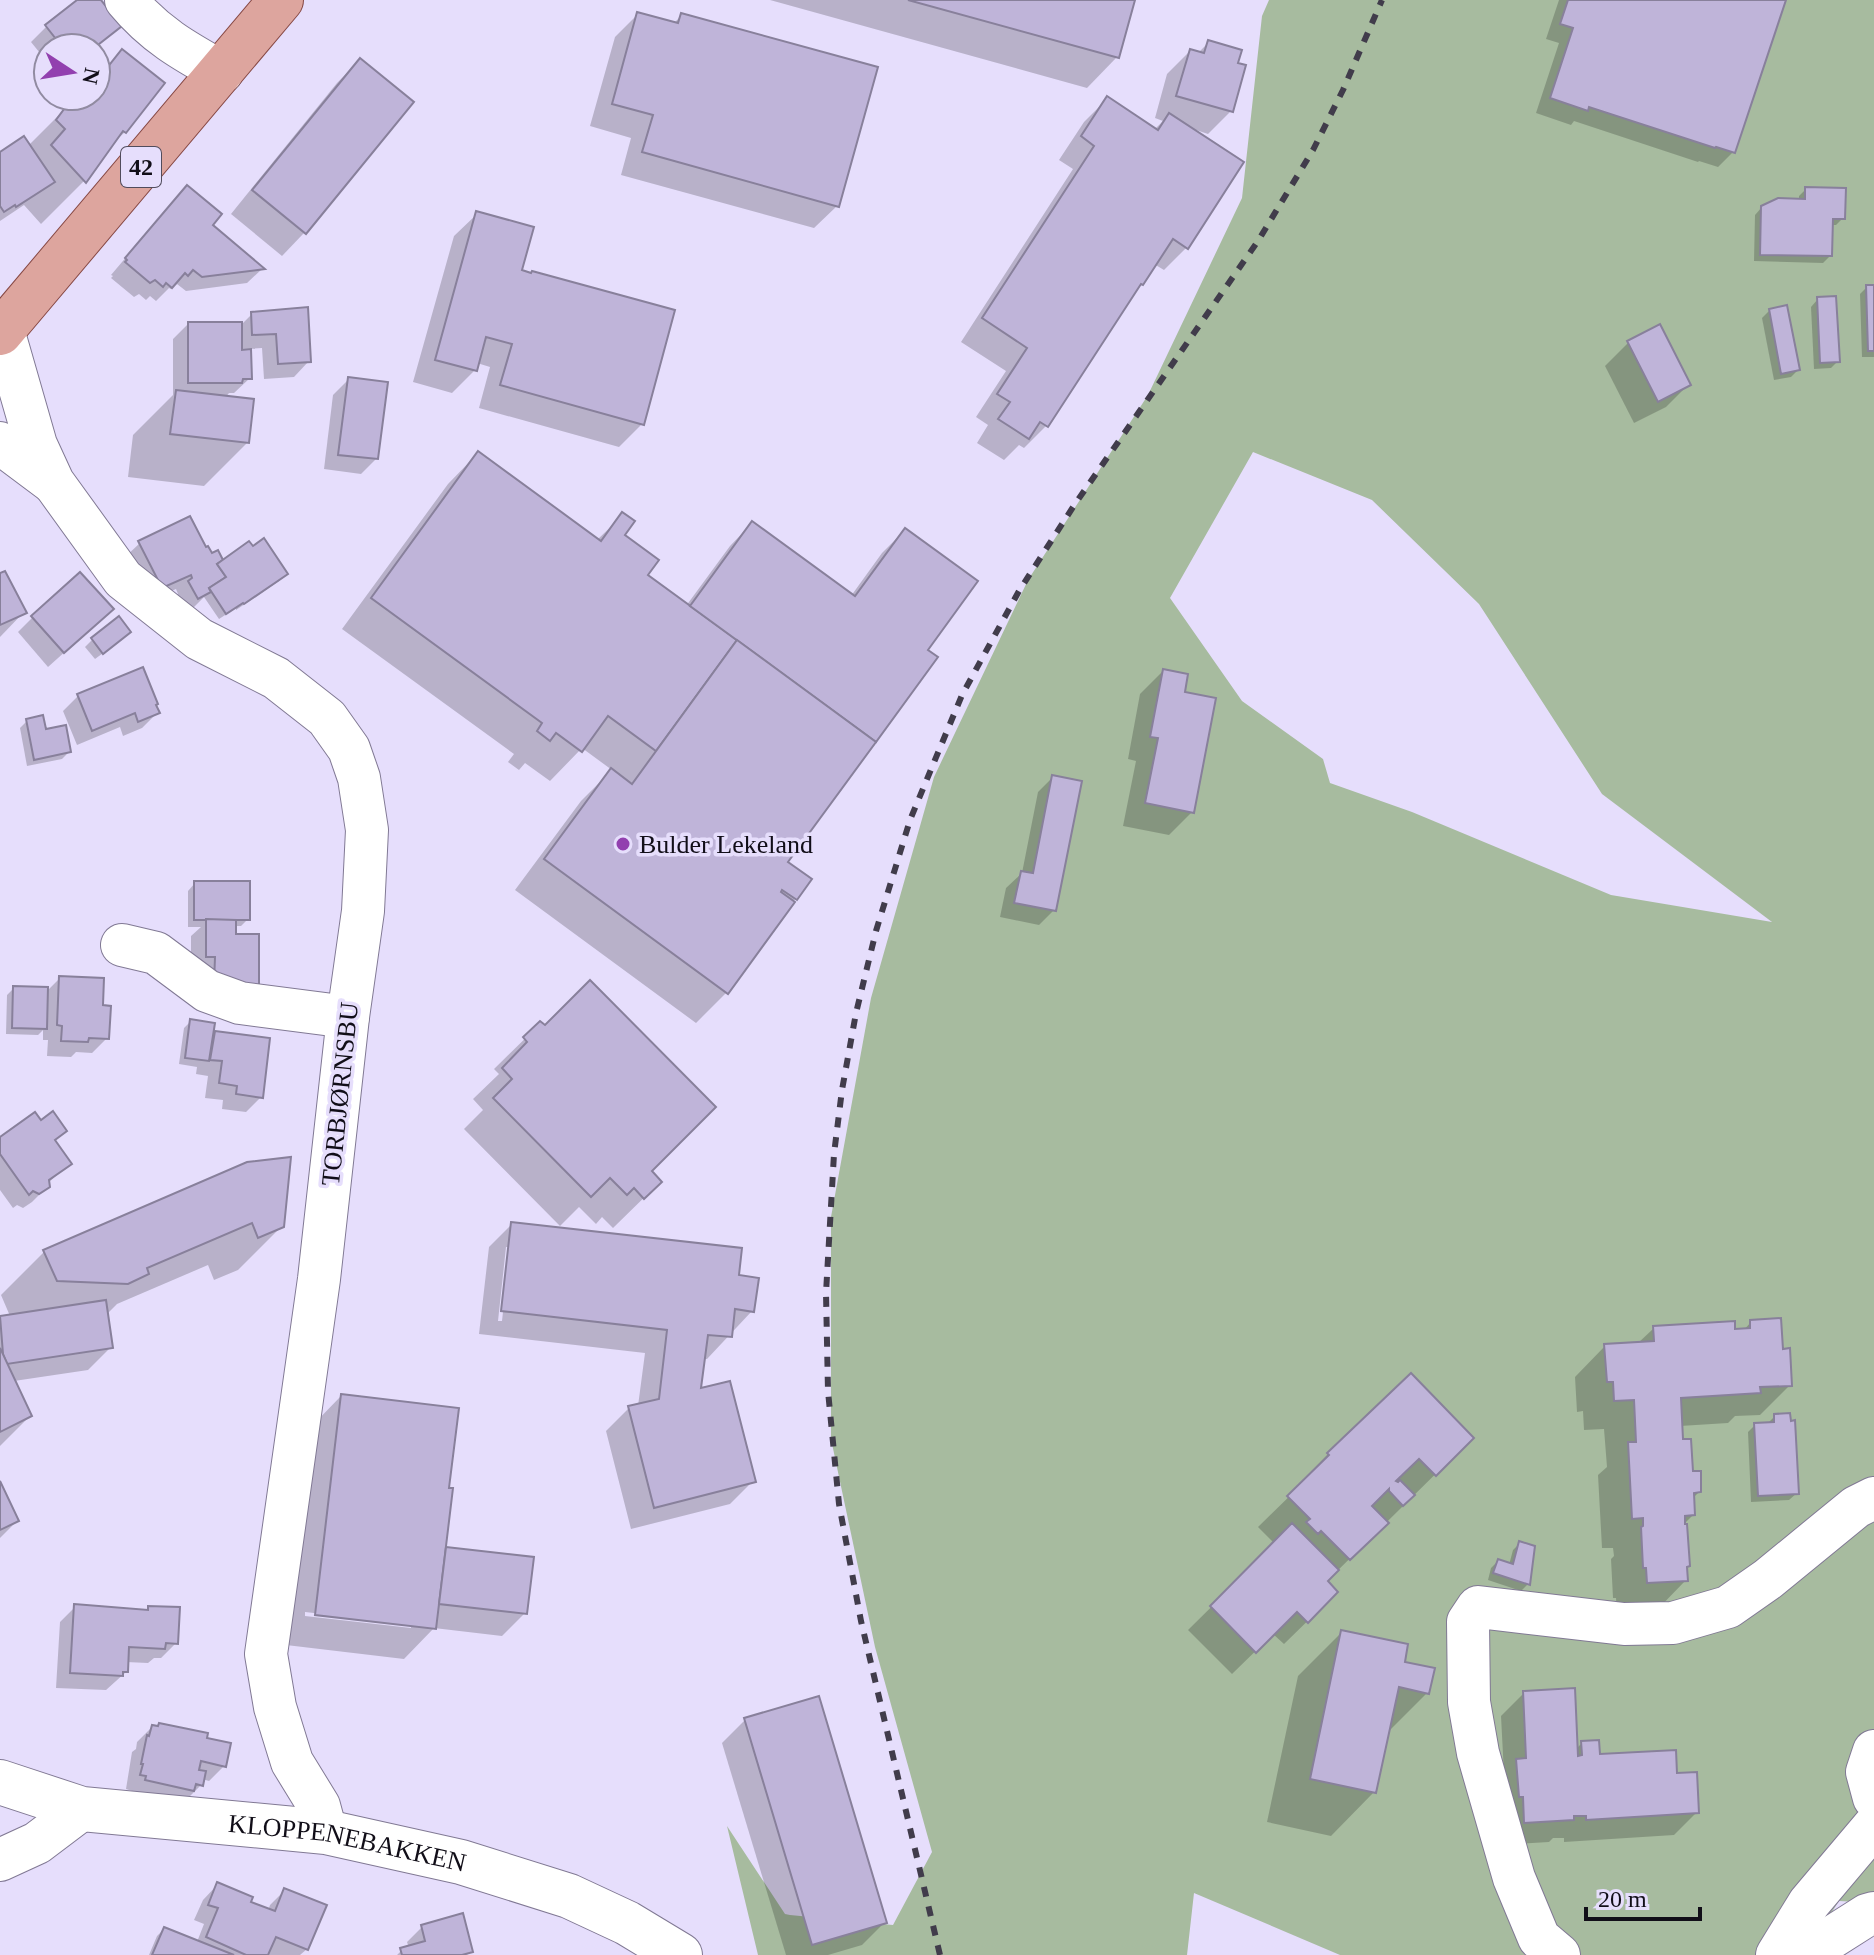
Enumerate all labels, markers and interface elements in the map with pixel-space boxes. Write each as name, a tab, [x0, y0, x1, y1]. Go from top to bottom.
north arrow	[32, 32, 112, 112]
text: N	[77, 66, 105, 87]
road number: 42	[121, 147, 161, 187]
place label: Bulder Lekeland	[639, 830, 813, 859]
marker: Bulder Lekeland	[614, 835, 632, 853]
street label: TORBJØRNSBU	[316, 1001, 364, 1187]
street label: KLOPPENEBAKKEN	[227, 1808, 469, 1877]
scale bar	[1586, 1871, 1700, 1921]
text: 20 m	[1598, 1886, 1647, 1912]

